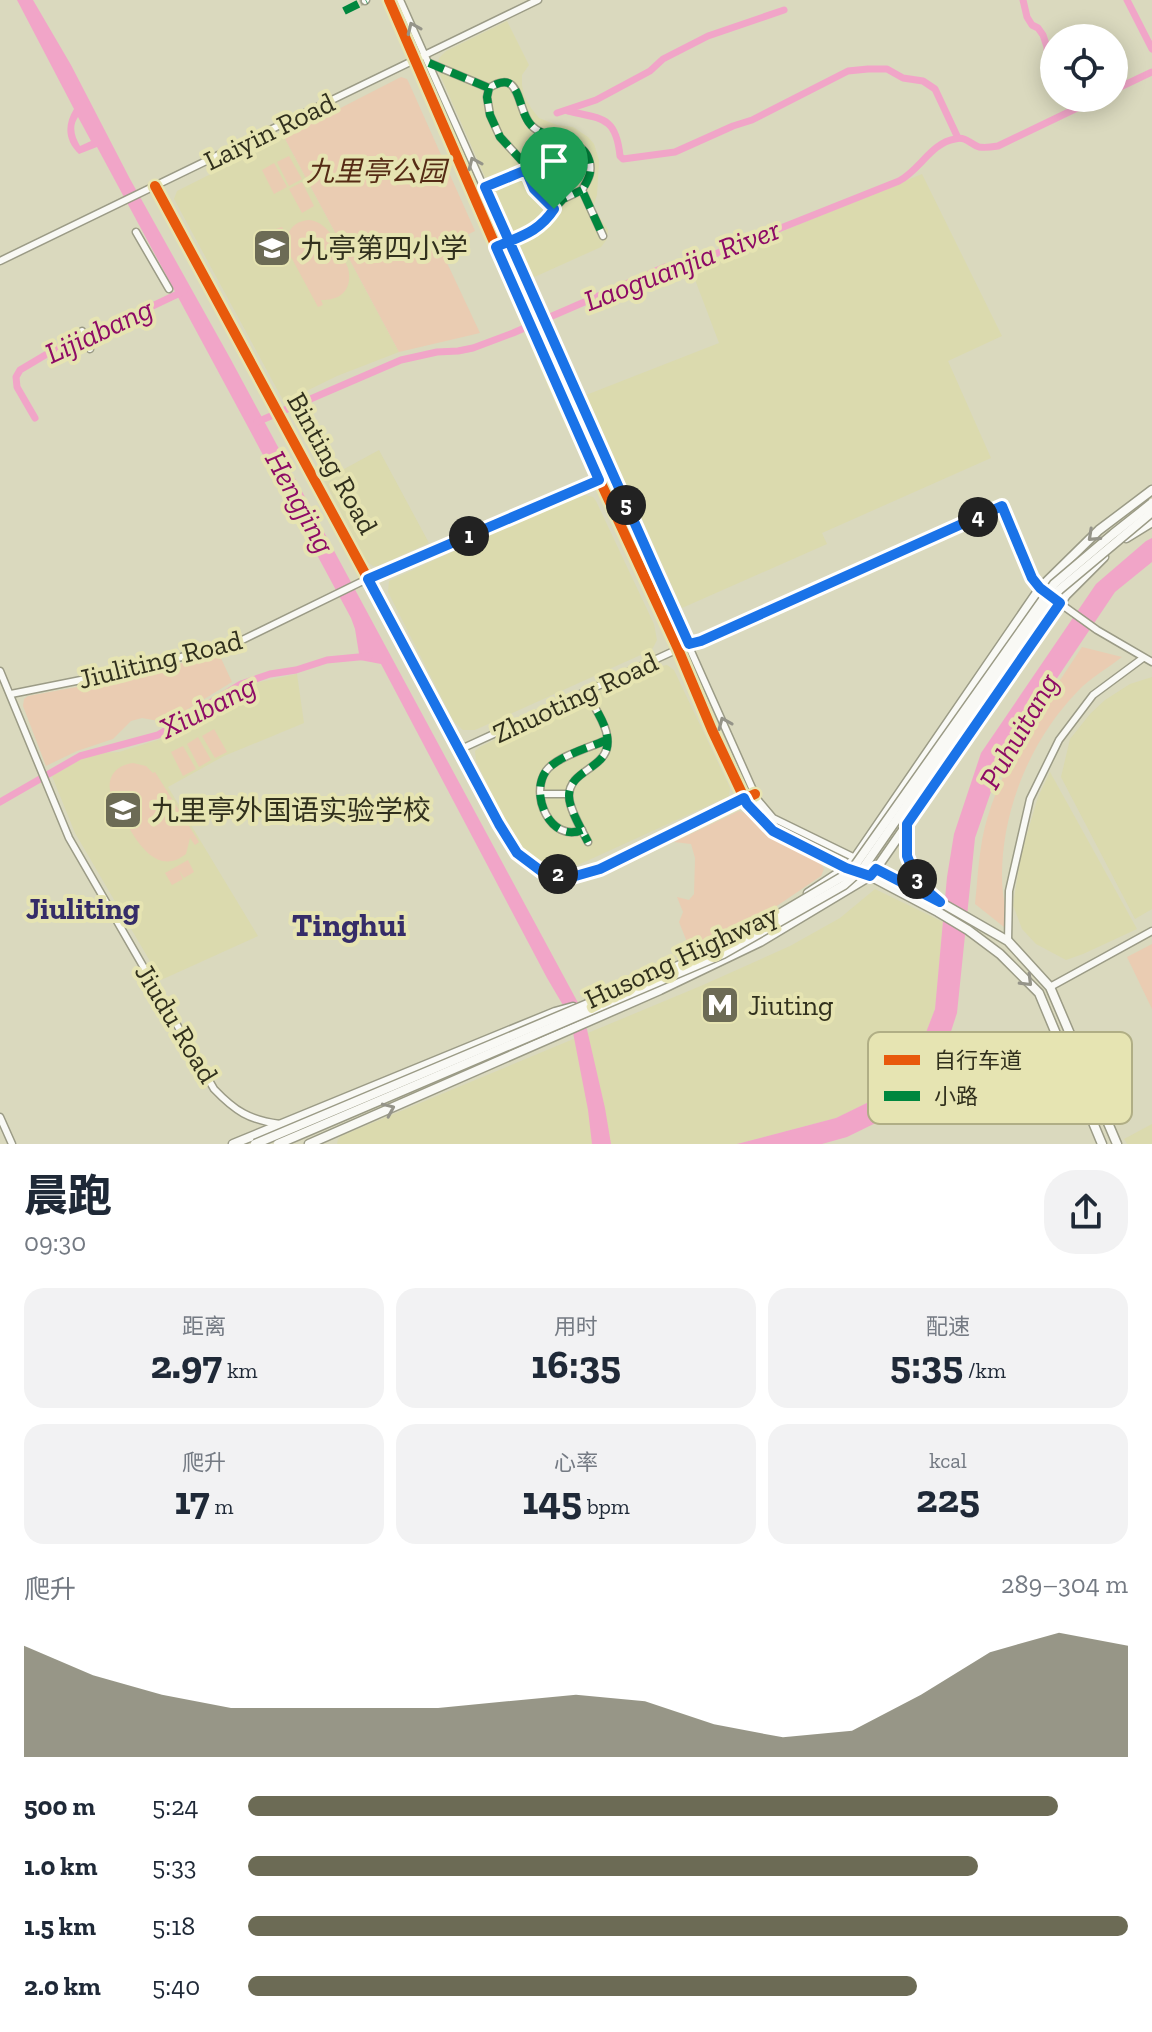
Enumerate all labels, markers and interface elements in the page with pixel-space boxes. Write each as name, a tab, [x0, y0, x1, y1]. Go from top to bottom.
one-way arrow	[407, 21, 423, 36]
map controls	[1040, 24, 1128, 112]
button: locate	[1040, 24, 1128, 112]
street label: Laiyin Road	[199, 86, 340, 177]
pin	[520, 127, 588, 209]
icon: arrive	[532, 139, 576, 183]
park label: 九里亭公园	[306, 155, 450, 188]
one-way arrow	[468, 157, 484, 171]
water label: Laoguanjia River	[579, 211, 786, 319]
school or university icon: 九亭第四小学	[251, 227, 293, 269]
place label: 九亭第四小学	[300, 232, 468, 265]
water label: Lijiabang	[39, 290, 159, 372]
street label: Binting Road	[280, 387, 385, 540]
water label: Hengjing	[257, 444, 343, 560]
pin: 5	[606, 485, 646, 525]
text: 5	[620, 491, 632, 518]
pin: 4	[958, 497, 998, 537]
text: 4	[972, 503, 984, 530]
pin: 1	[449, 516, 489, 556]
text: 1	[465, 522, 473, 549]
one-way arrow	[1088, 526, 1102, 541]
street label: Jiuliting Road	[75, 623, 245, 696]
street label: Zhuoting Road	[488, 645, 663, 750]
water label: Puhuitang	[972, 666, 1067, 795]
water label: Xiubang	[153, 667, 263, 747]
one-way arrow	[717, 717, 733, 731]
school or university icon: 九里亭外国语实验学校	[102, 789, 144, 831]
place label: 九里亭外国语实验学校	[151, 794, 431, 827]
pin: 2	[538, 854, 578, 894]
pin: 3	[897, 859, 937, 899]
text: 2	[552, 860, 564, 887]
text: 3	[911, 865, 923, 892]
district label: Jiuliting	[26, 891, 140, 927]
street label: Husong Highway	[580, 897, 783, 1016]
district label: Tinghui	[292, 906, 406, 944]
street label: Jiudu Road	[128, 958, 225, 1089]
one-way arrow	[1018, 972, 1032, 986]
metro station icon: Jiuting	[699, 984, 741, 1026]
place label: Jiuting	[748, 989, 833, 1022]
legend	[868, 1032, 1132, 1124]
text: 自行车道	[934, 1047, 1022, 1074]
text: 小路	[934, 1083, 978, 1110]
one-way arrow	[381, 1102, 395, 1118]
text: 晨跑	[24, 1169, 112, 1222]
button: share	[1044, 1170, 1128, 1254]
text: 09:30	[24, 1226, 86, 1258]
text: 距离	[182, 1313, 226, 1340]
text: 用时	[554, 1313, 598, 1340]
text: 配速	[926, 1313, 970, 1340]
text: 2.97	[150, 1340, 222, 1388]
text: 16:35	[531, 1340, 621, 1388]
text: 5:35	[890, 1340, 963, 1388]
text: km	[222, 1357, 258, 1384]
text: /km	[963, 1357, 1006, 1384]
text: kcal	[929, 1447, 967, 1474]
text: 爬升	[182, 1449, 226, 1476]
text: 心率	[554, 1449, 598, 1476]
text: 225	[916, 1474, 980, 1522]
text: 17	[174, 1476, 210, 1524]
text: 145	[522, 1476, 582, 1524]
text: m	[210, 1493, 234, 1520]
text: bpm	[582, 1493, 630, 1520]
text: 289–304 m	[1001, 1568, 1128, 1600]
text: 爬升	[24, 1573, 76, 1605]
text: 500 m	[24, 1790, 95, 1822]
text: 5:24	[152, 1790, 199, 1822]
text: 1.0 km	[24, 1850, 97, 1882]
text: 5:33	[152, 1850, 197, 1882]
text: 1.5 km	[24, 1910, 96, 1942]
text: 5:18	[152, 1910, 195, 1942]
text: 2.0 km	[24, 1970, 101, 2002]
text: 5:40	[152, 1970, 200, 2002]

